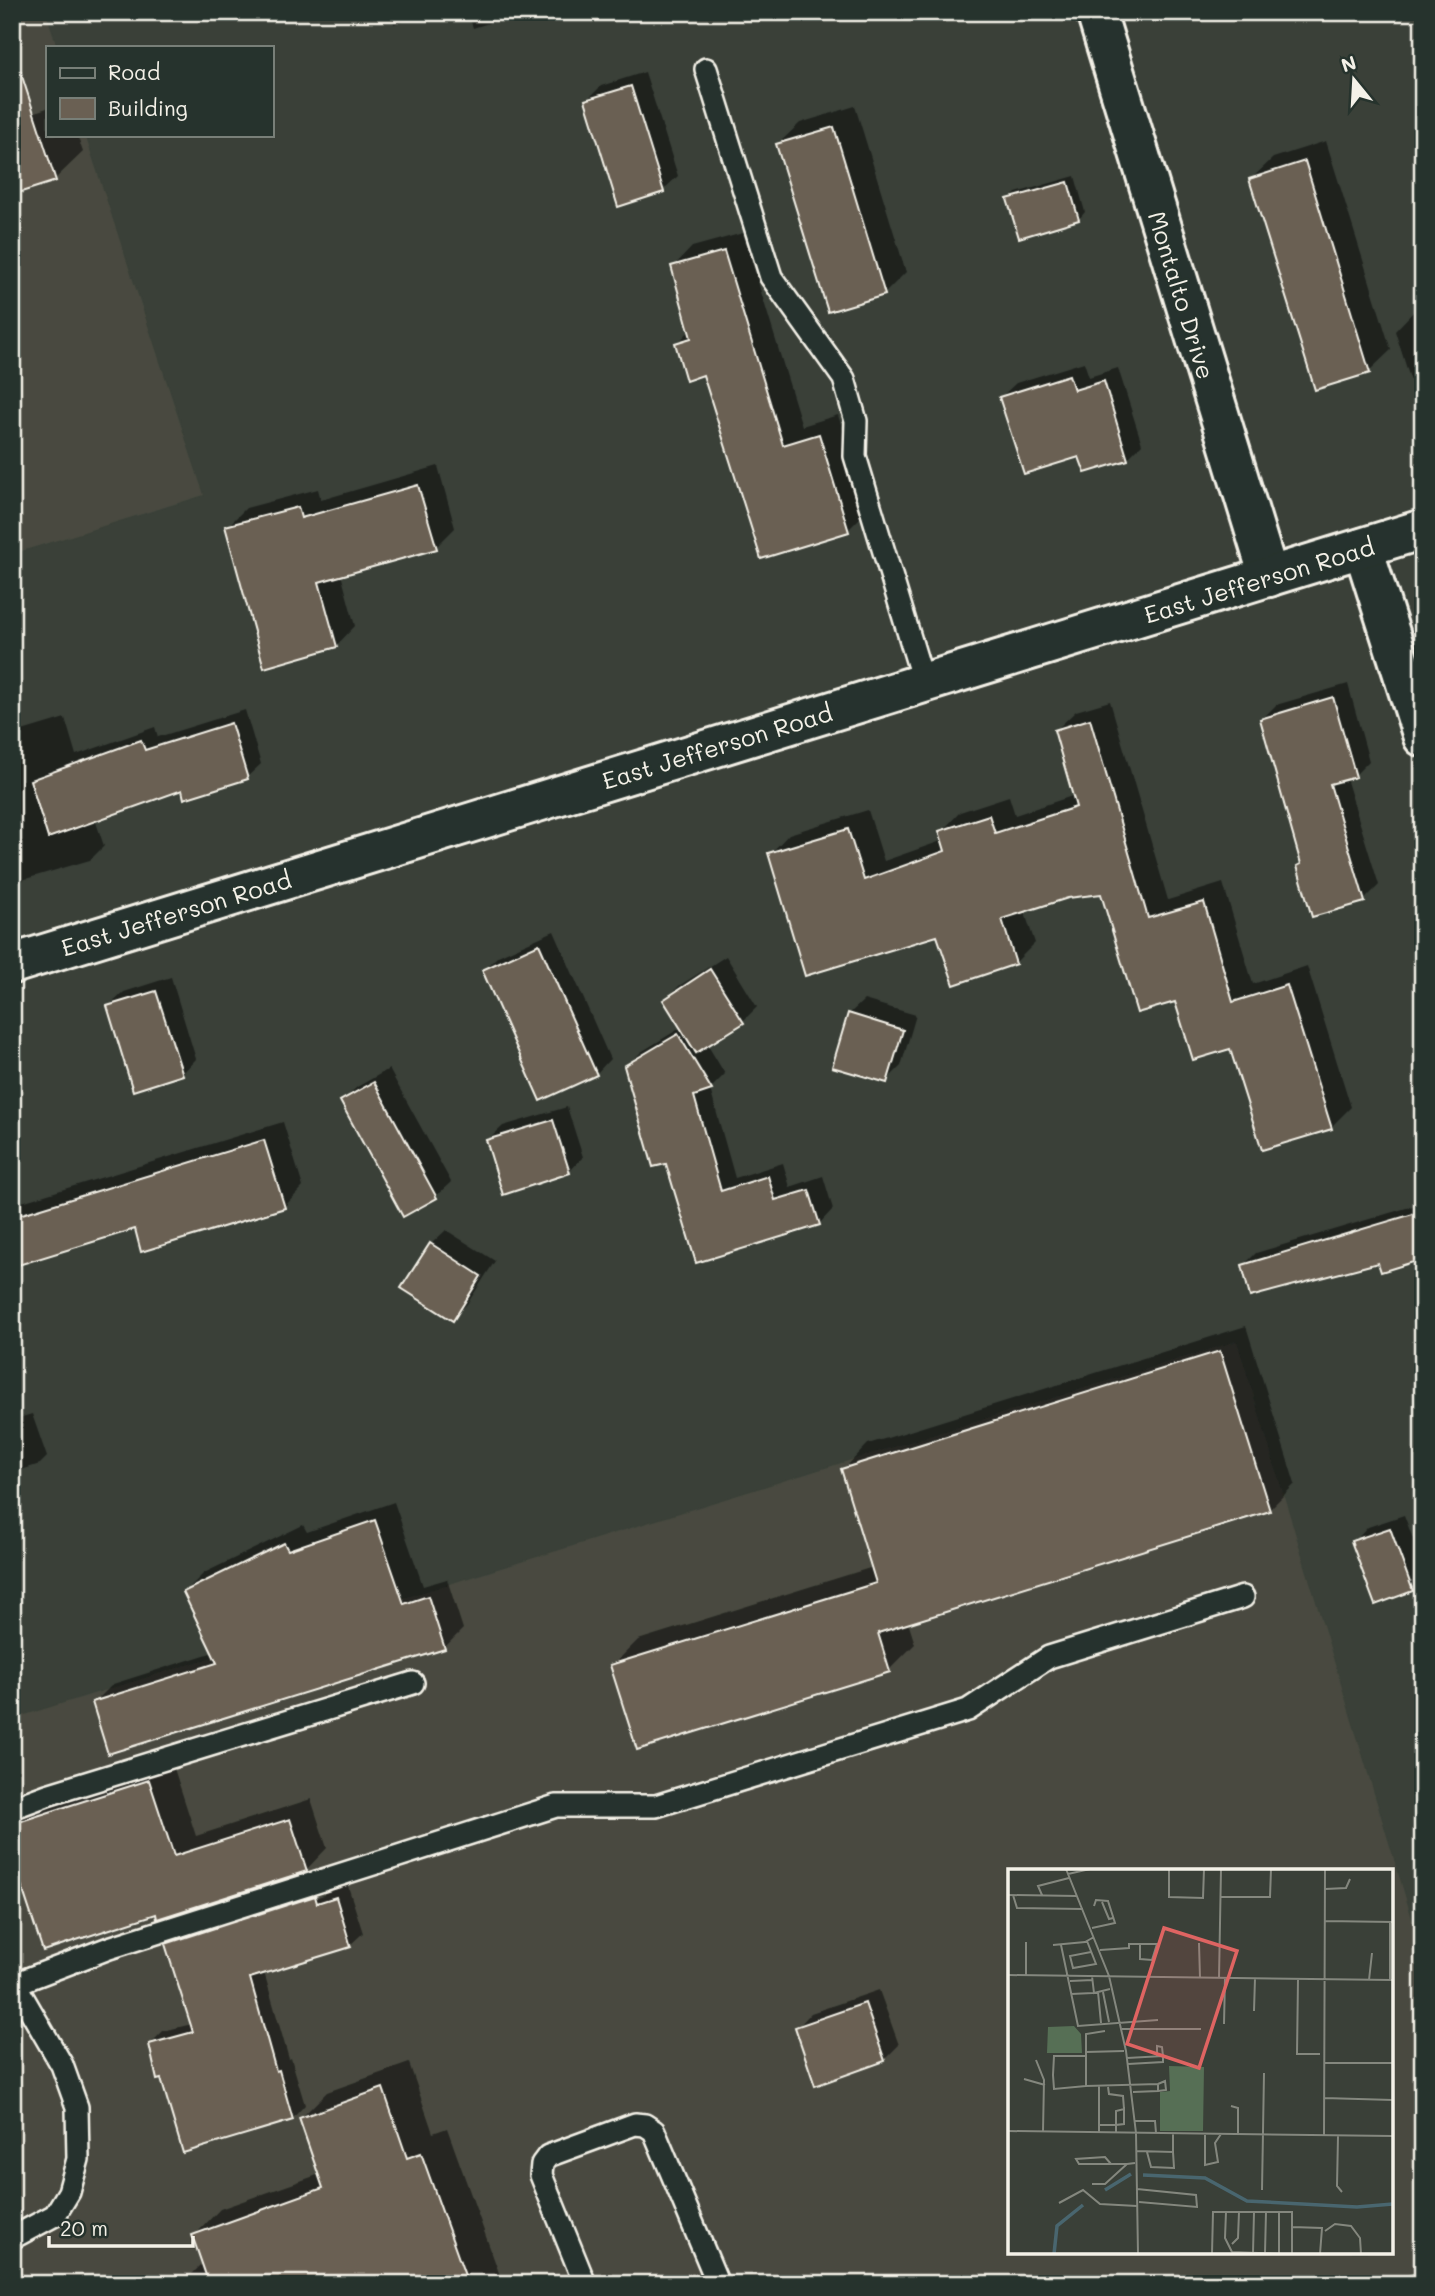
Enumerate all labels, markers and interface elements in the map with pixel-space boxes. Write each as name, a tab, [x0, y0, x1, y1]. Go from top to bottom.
legend	[46, 46, 273, 136]
north arrow	[1320, 46, 1390, 116]
text: N	[1338, 49, 1359, 77]
text: Road	[108, 58, 160, 85]
text: Building	[108, 94, 188, 121]
street label: Montalto Drive	[1142, 207, 1222, 383]
street label: East Jefferson Road	[1140, 530, 1378, 630]
street label: East Jefferson Road	[598, 696, 836, 796]
street label: East Jefferson Road	[57, 863, 295, 963]
inset map	[1008, 1869, 1393, 2254]
scale bar	[49, 2205, 192, 2249]
text: 20 m	[60, 2214, 108, 2241]

